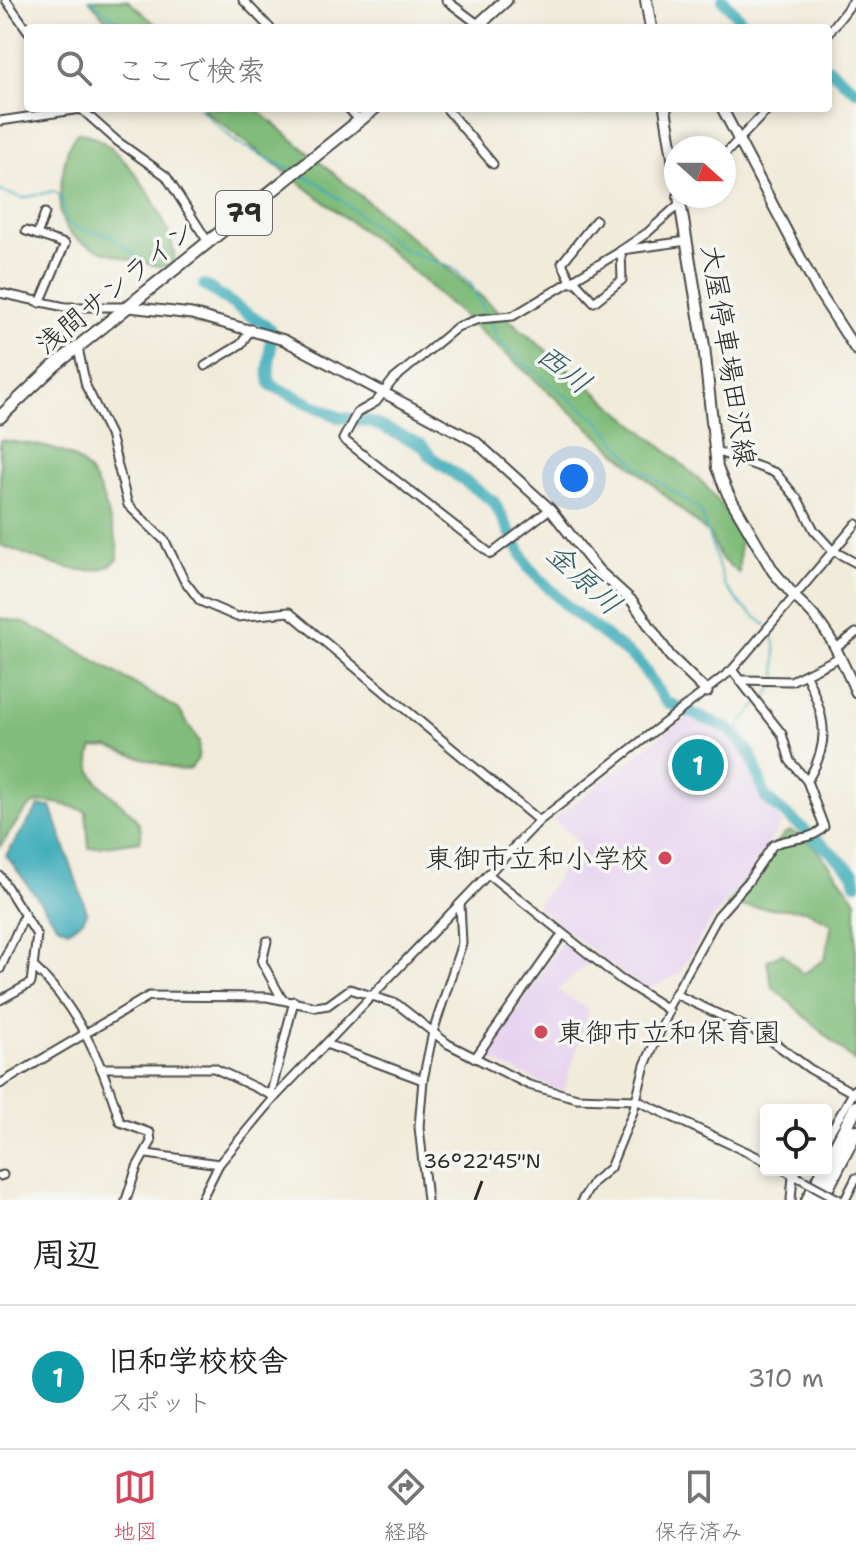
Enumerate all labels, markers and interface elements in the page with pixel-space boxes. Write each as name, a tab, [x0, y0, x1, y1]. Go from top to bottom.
search box	[24, 24, 832, 112]
icon: search	[52, 46, 96, 90]
text: ここで検索	[116, 50, 266, 91]
north arrow	[664, 136, 736, 208]
road number: 79	[216, 191, 272, 235]
street label: 浅間サンライン	[27, 211, 203, 363]
street label: 大屋停車場田沢線	[693, 241, 765, 469]
water label: 西川	[528, 334, 601, 403]
your location	[554, 458, 594, 498]
water label: 金原川	[537, 533, 631, 624]
pin: 1	[672, 735, 724, 795]
place label: 東御市立和小学校	[425, 839, 649, 877]
marker: 東御市立和小学校	[656, 849, 674, 867]
place label: 東御市立和保育園	[557, 1013, 781, 1051]
marker: 東御市立和保育園	[532, 1023, 550, 1041]
map controls	[760, 1104, 832, 1176]
button: locate	[760, 1104, 832, 1176]
text: 36°22'45"N	[423, 1148, 541, 1174]
text: 周辺	[32, 1231, 100, 1277]
text: 旧和学校校舎	[108, 1340, 288, 1381]
text: 1	[52, 1360, 64, 1395]
text: 310 m	[748, 1360, 824, 1395]
text: スポット	[108, 1384, 212, 1419]
tab: 地図	[113, 1465, 157, 1546]
tab: 経路	[384, 1465, 428, 1546]
tab: 保存済み	[655, 1465, 743, 1546]

